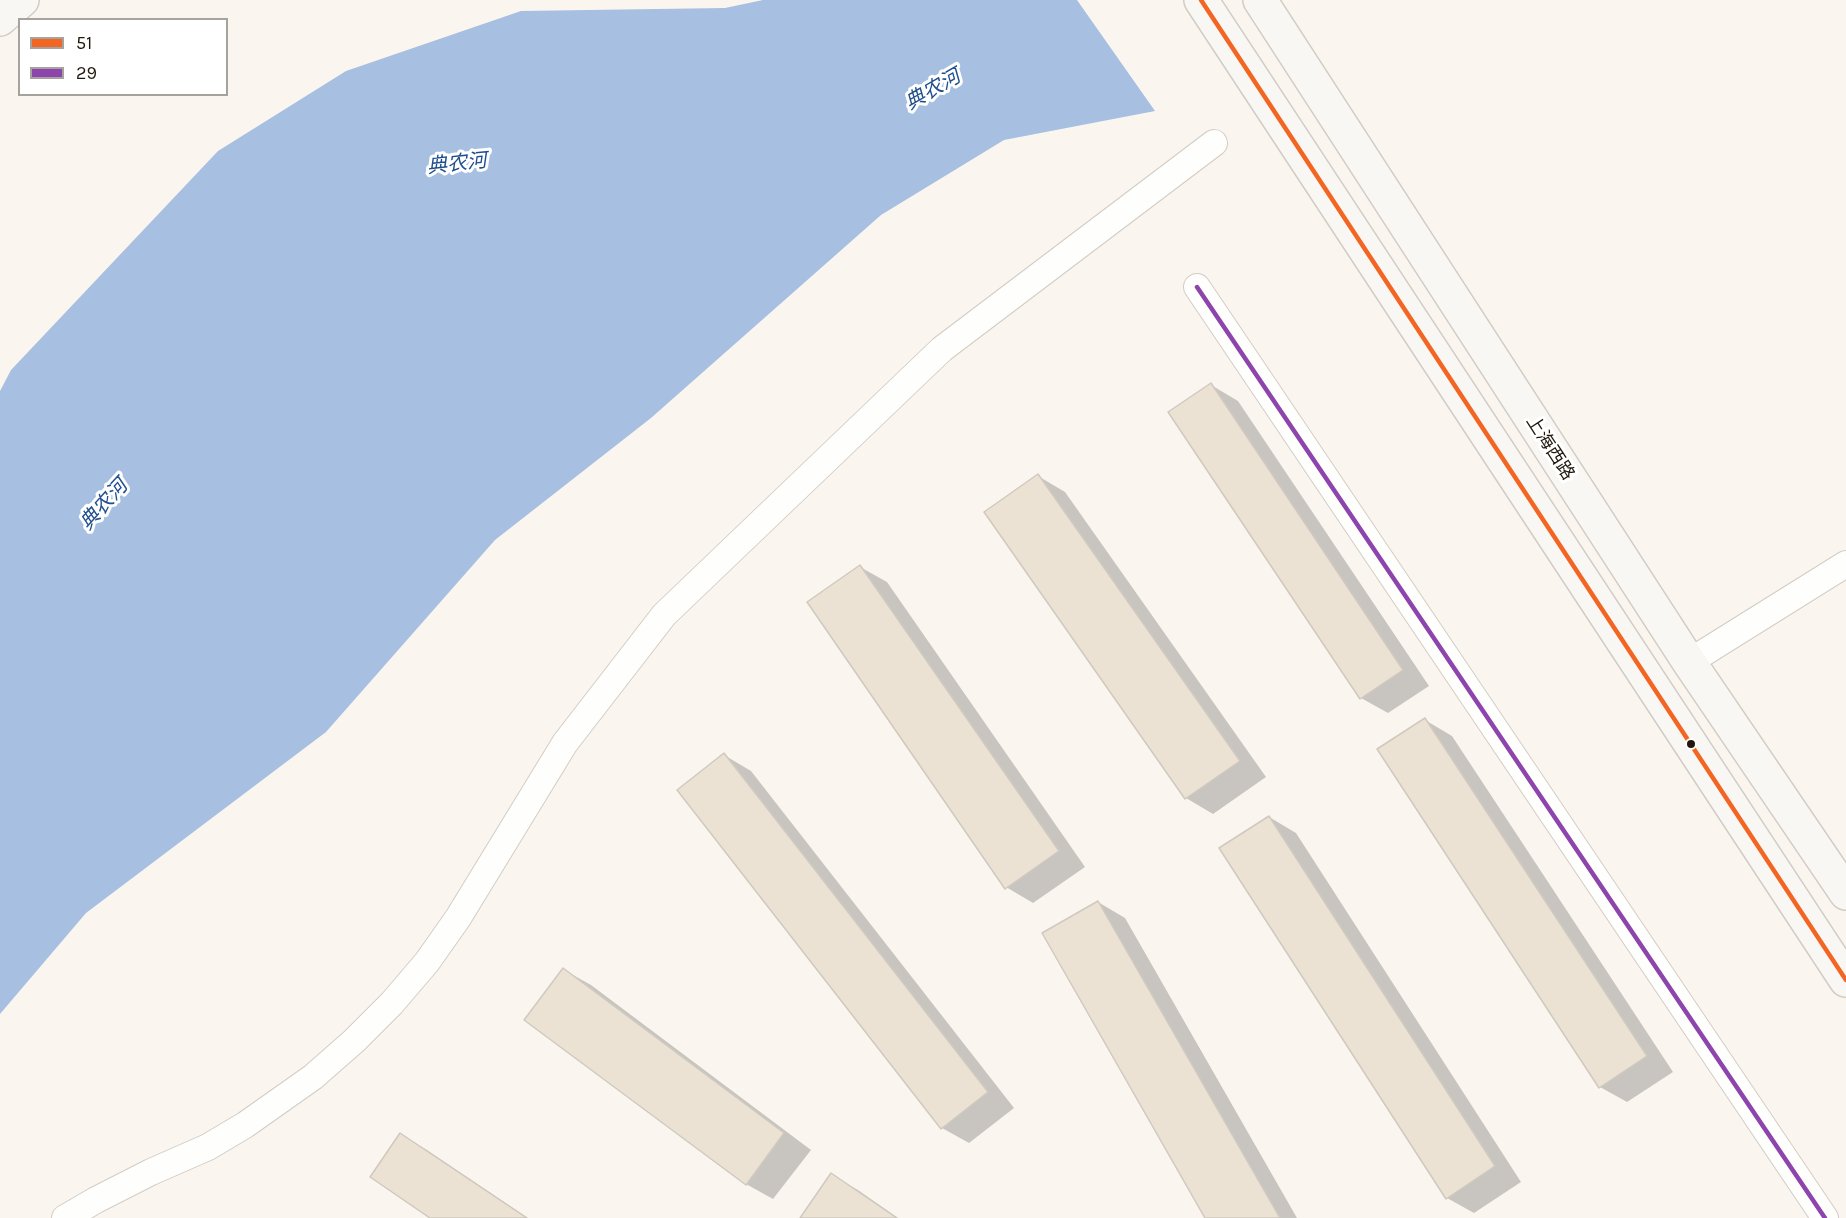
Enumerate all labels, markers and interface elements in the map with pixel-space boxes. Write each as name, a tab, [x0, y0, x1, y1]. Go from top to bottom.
legend	[18, 18, 228, 96]
text: 51	[76, 32, 92, 54]
text: 29	[76, 62, 97, 84]
water label: 典农河	[901, 65, 965, 115]
water label: 典农河	[426, 149, 488, 179]
street label: 上海西路	[1521, 412, 1579, 484]
water label: 典农河	[75, 475, 133, 535]
unlabelled marker	[1685, 738, 1697, 750]

